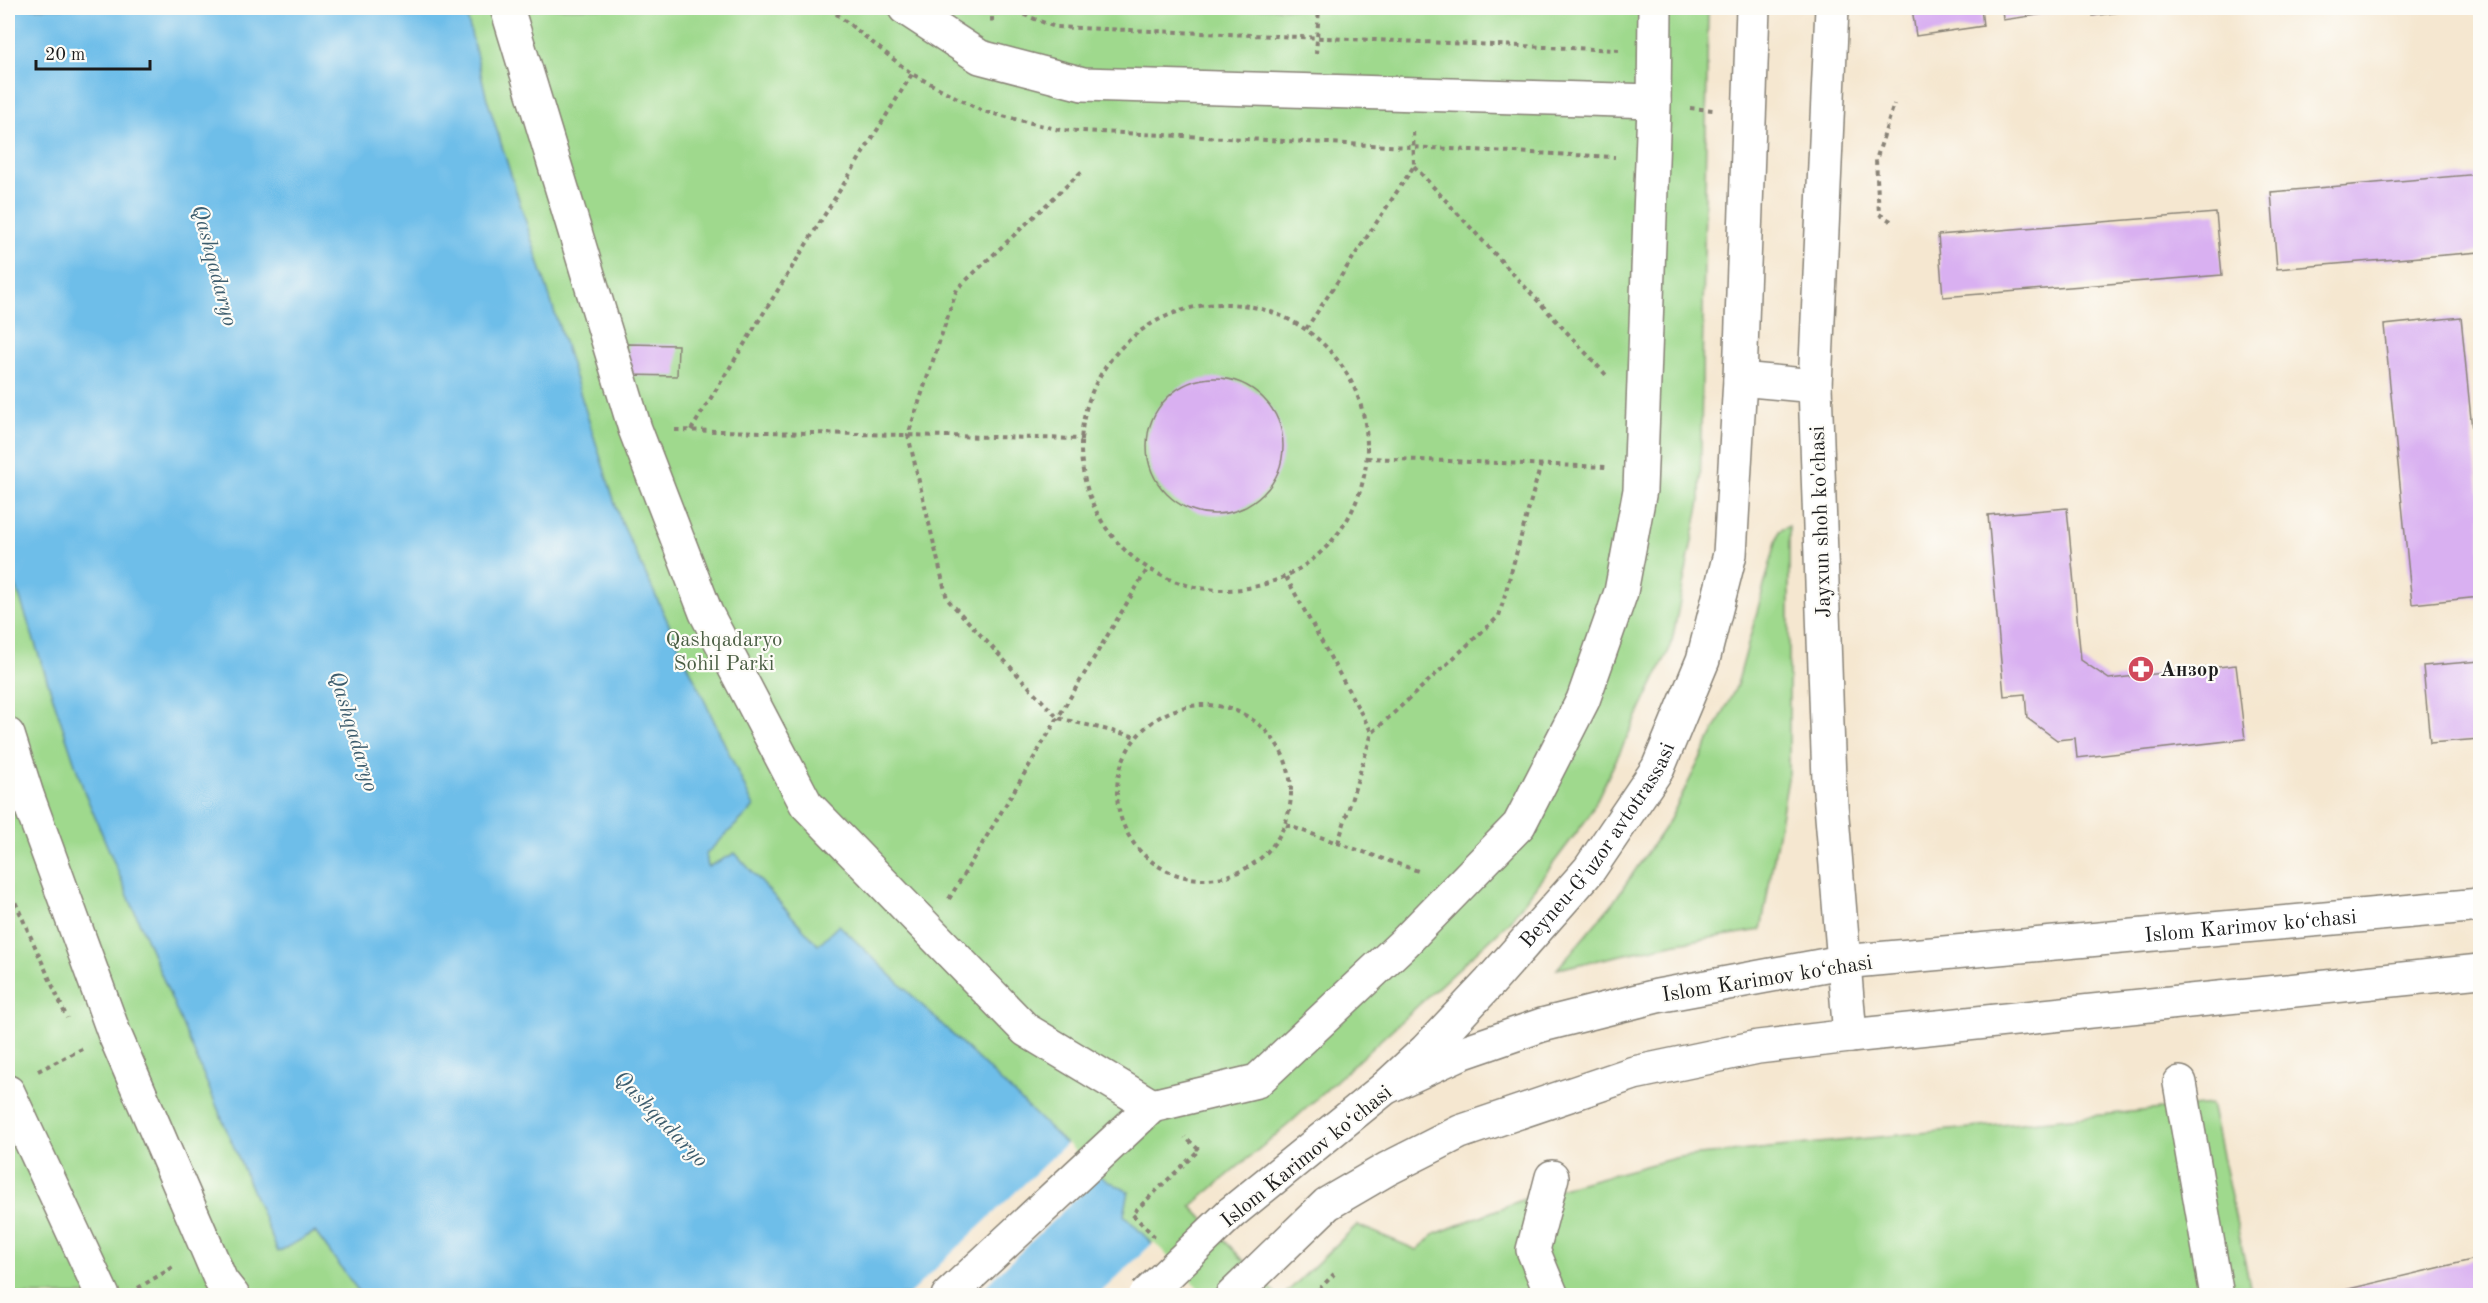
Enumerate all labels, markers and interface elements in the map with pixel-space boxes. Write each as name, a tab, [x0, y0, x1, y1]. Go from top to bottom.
scale bar	[36, 33, 150, 71]
text: 20 m	[45, 46, 85, 64]
water label: Qashqadaryo	[187, 202, 241, 329]
street label: Jayxun shoh ko'chasi	[1808, 426, 1835, 618]
park label: Qashqadaryo Sohil Parki	[665, 630, 783, 675]
pharmacy icon: Анзор	[2126, 654, 2156, 684]
place label: Анзор	[2160, 660, 2219, 681]
water label: Qashqadaryo	[324, 669, 382, 794]
street label: Beyneu-G'uzor avtotrassasi	[1516, 740, 1679, 952]
street label: Islom Karimov ko‘chasi	[2144, 907, 2357, 947]
street label: Islom Karimov ko‘chasi	[1661, 952, 1874, 1006]
water label: Qashqadaryo	[609, 1067, 712, 1172]
street label: Islom Karimov ko‘chasi	[1218, 1082, 1396, 1232]

